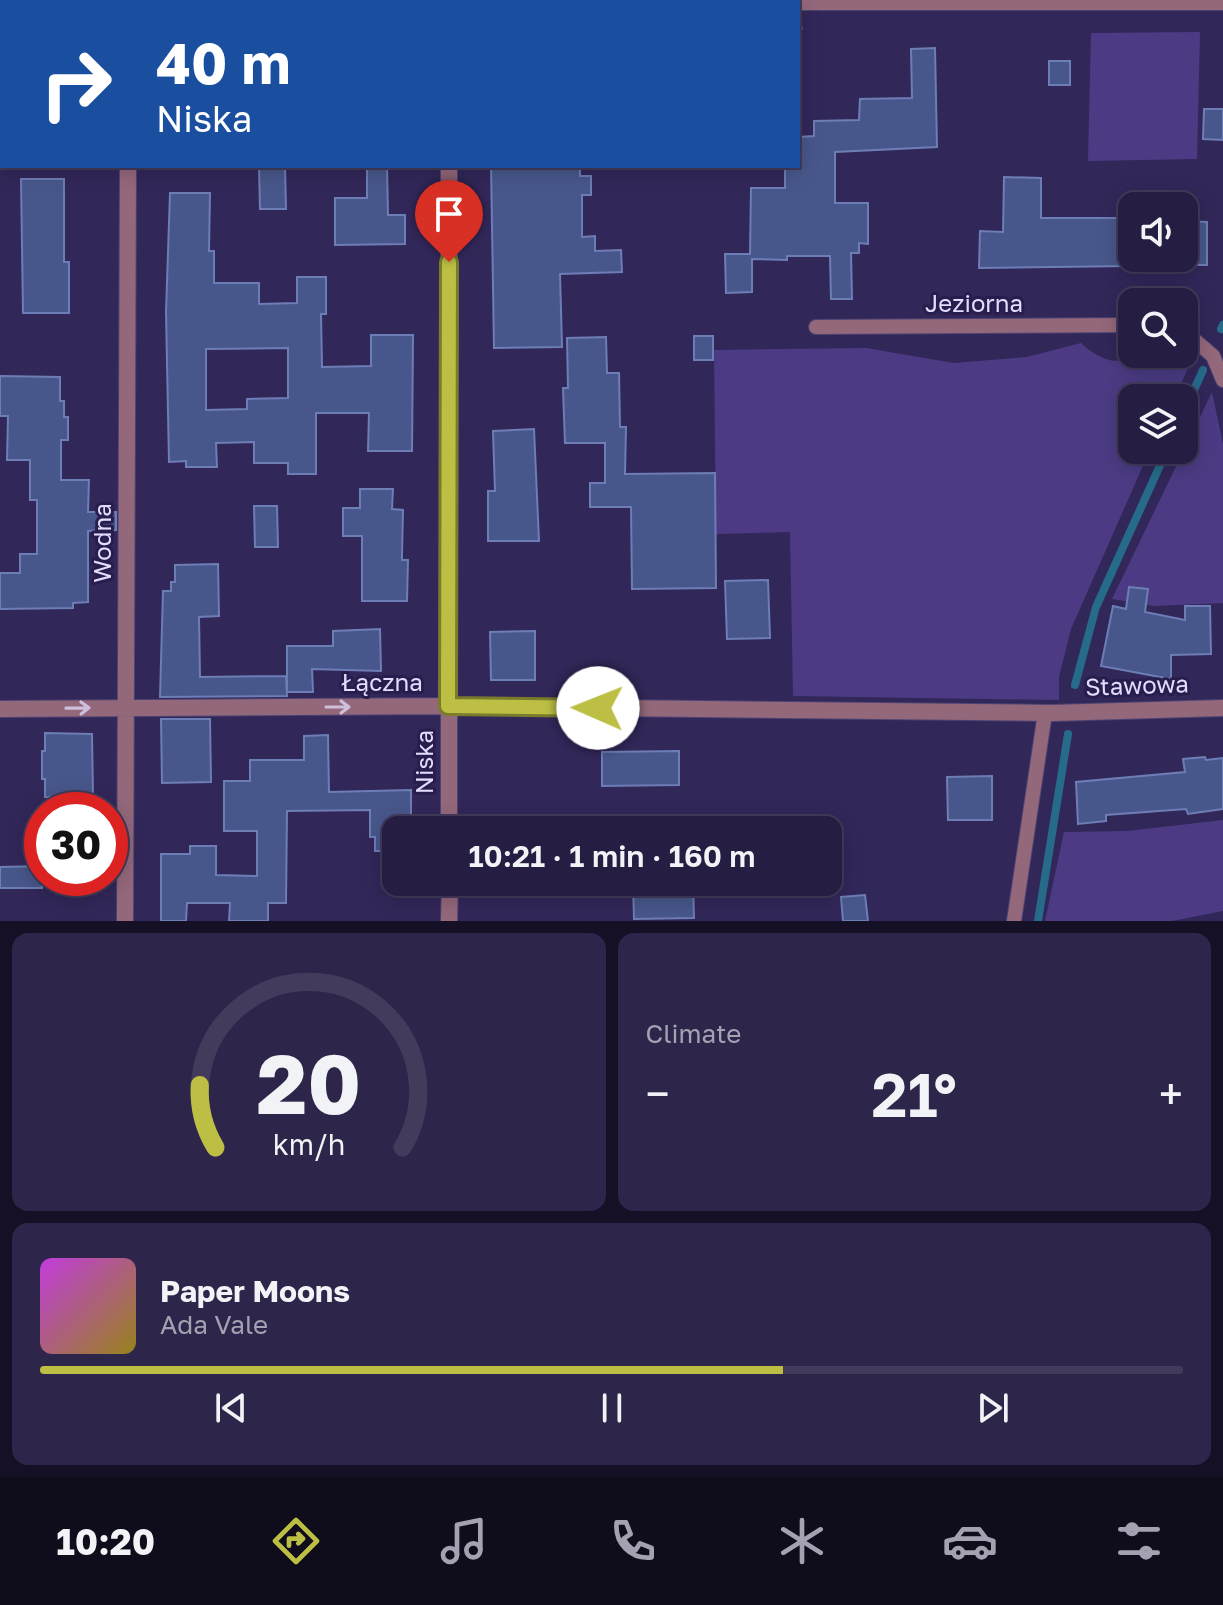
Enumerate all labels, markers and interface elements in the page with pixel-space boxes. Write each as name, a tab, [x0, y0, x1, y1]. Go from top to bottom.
text: 40 m	[156, 29, 290, 96]
icon: right	[24, 32, 128, 136]
text: Niska	[156, 97, 252, 140]
pin	[415, 180, 483, 262]
icon: arrive	[427, 192, 471, 236]
map controls	[1118, 192, 1198, 464]
button: sound	[1118, 192, 1198, 272]
street label: Jeziorna	[925, 288, 1023, 317]
button: search	[1118, 288, 1198, 368]
button: layers	[1118, 384, 1198, 464]
street label: Wodna	[87, 503, 116, 583]
position arrow	[556, 666, 640, 750]
street label: Łączna	[341, 667, 423, 696]
street label: Stawowa	[1085, 668, 1189, 701]
one-way arrow	[324, 699, 351, 715]
one-way arrow	[64, 700, 91, 716]
street label: Niska	[409, 730, 438, 794]
speed limit sign: 30	[24, 792, 128, 896]
text: 10:21 · 1 min · 160 m	[468, 838, 756, 874]
text: Climate	[646, 1018, 741, 1049]
text: 20	[256, 1032, 361, 1132]
text: 21°	[872, 1058, 957, 1130]
text: −	[646, 1067, 670, 1120]
text: +	[1159, 1067, 1183, 1120]
text: km/h	[272, 1127, 345, 1161]
text: Paper Moons	[160, 1273, 350, 1309]
text: Ada Vale	[160, 1309, 268, 1340]
icon: previous	[209, 1386, 253, 1430]
icon: pause	[590, 1386, 634, 1430]
icon: next	[971, 1386, 1015, 1430]
icon: directions	[268, 1513, 324, 1569]
icon: music	[436, 1513, 492, 1569]
icon: phone	[605, 1513, 661, 1569]
icon: climate	[774, 1513, 830, 1569]
icon: car	[942, 1513, 998, 1569]
icon: filters	[1111, 1513, 1167, 1569]
text: 10:20	[56, 1520, 155, 1563]

